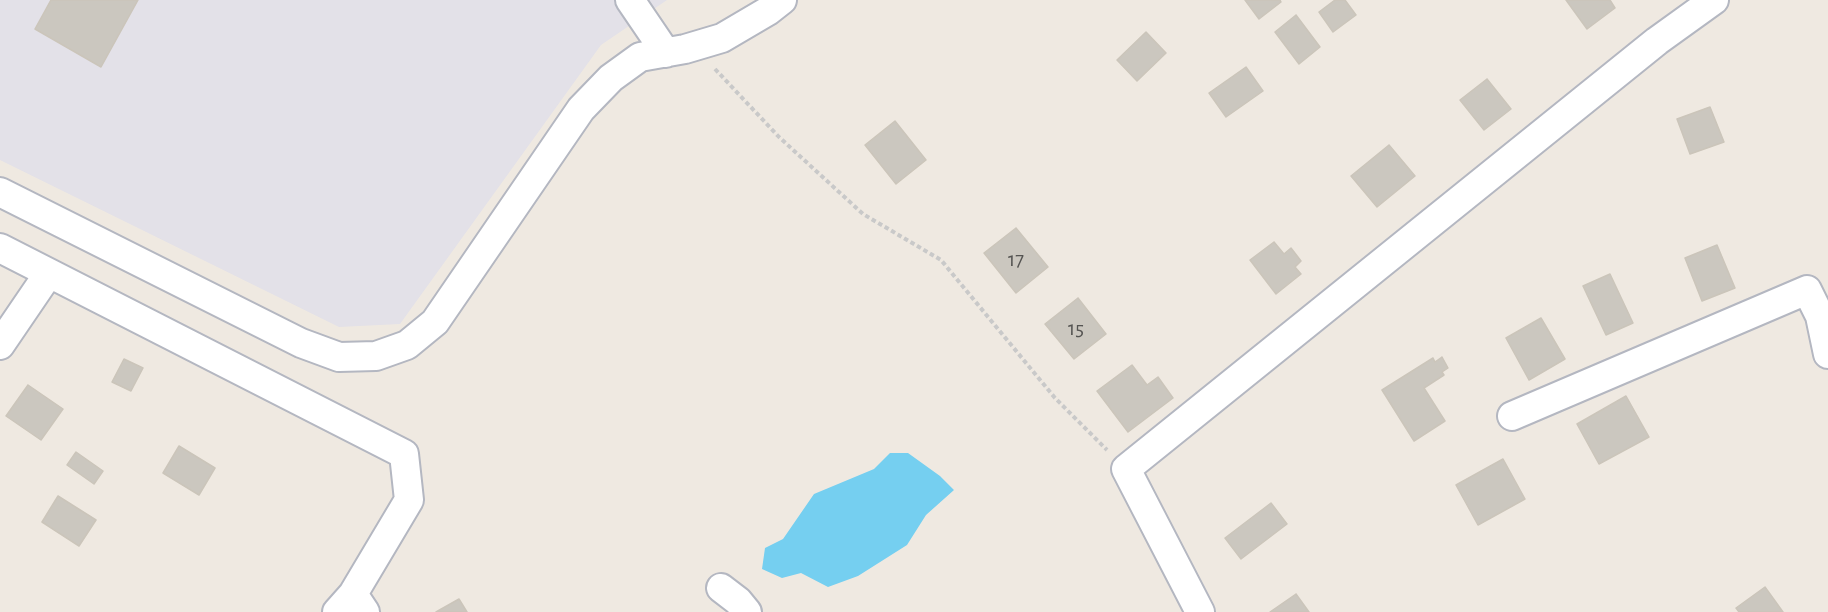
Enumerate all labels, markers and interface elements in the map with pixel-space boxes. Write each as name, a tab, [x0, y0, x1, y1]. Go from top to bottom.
house number: 17	[1008, 247, 1024, 273]
house number: 15	[1068, 316, 1084, 342]

